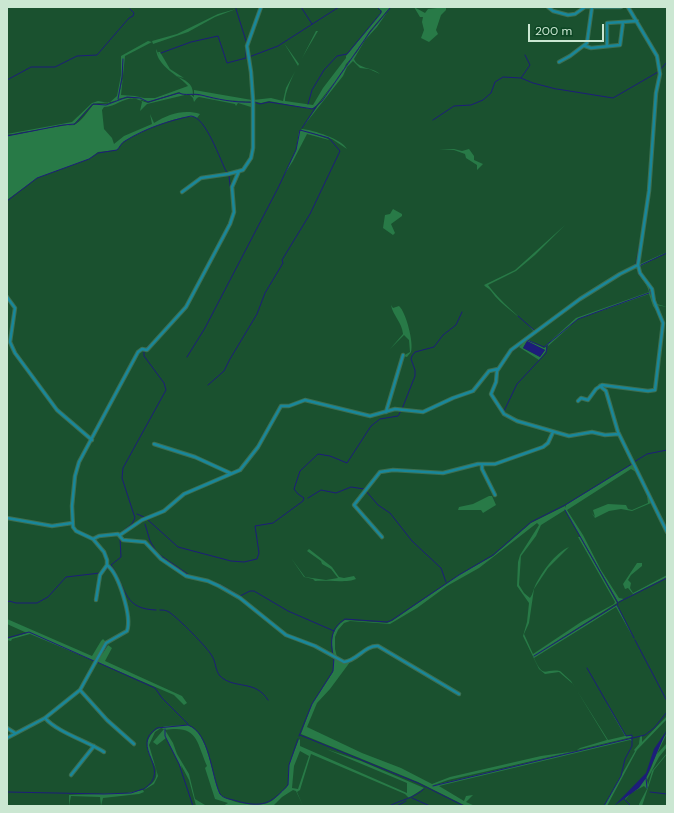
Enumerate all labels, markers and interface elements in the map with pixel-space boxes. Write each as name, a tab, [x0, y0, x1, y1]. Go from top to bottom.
scale bar	[530, 16, 606, 42]
text: 200 m	[535, 23, 572, 39]

